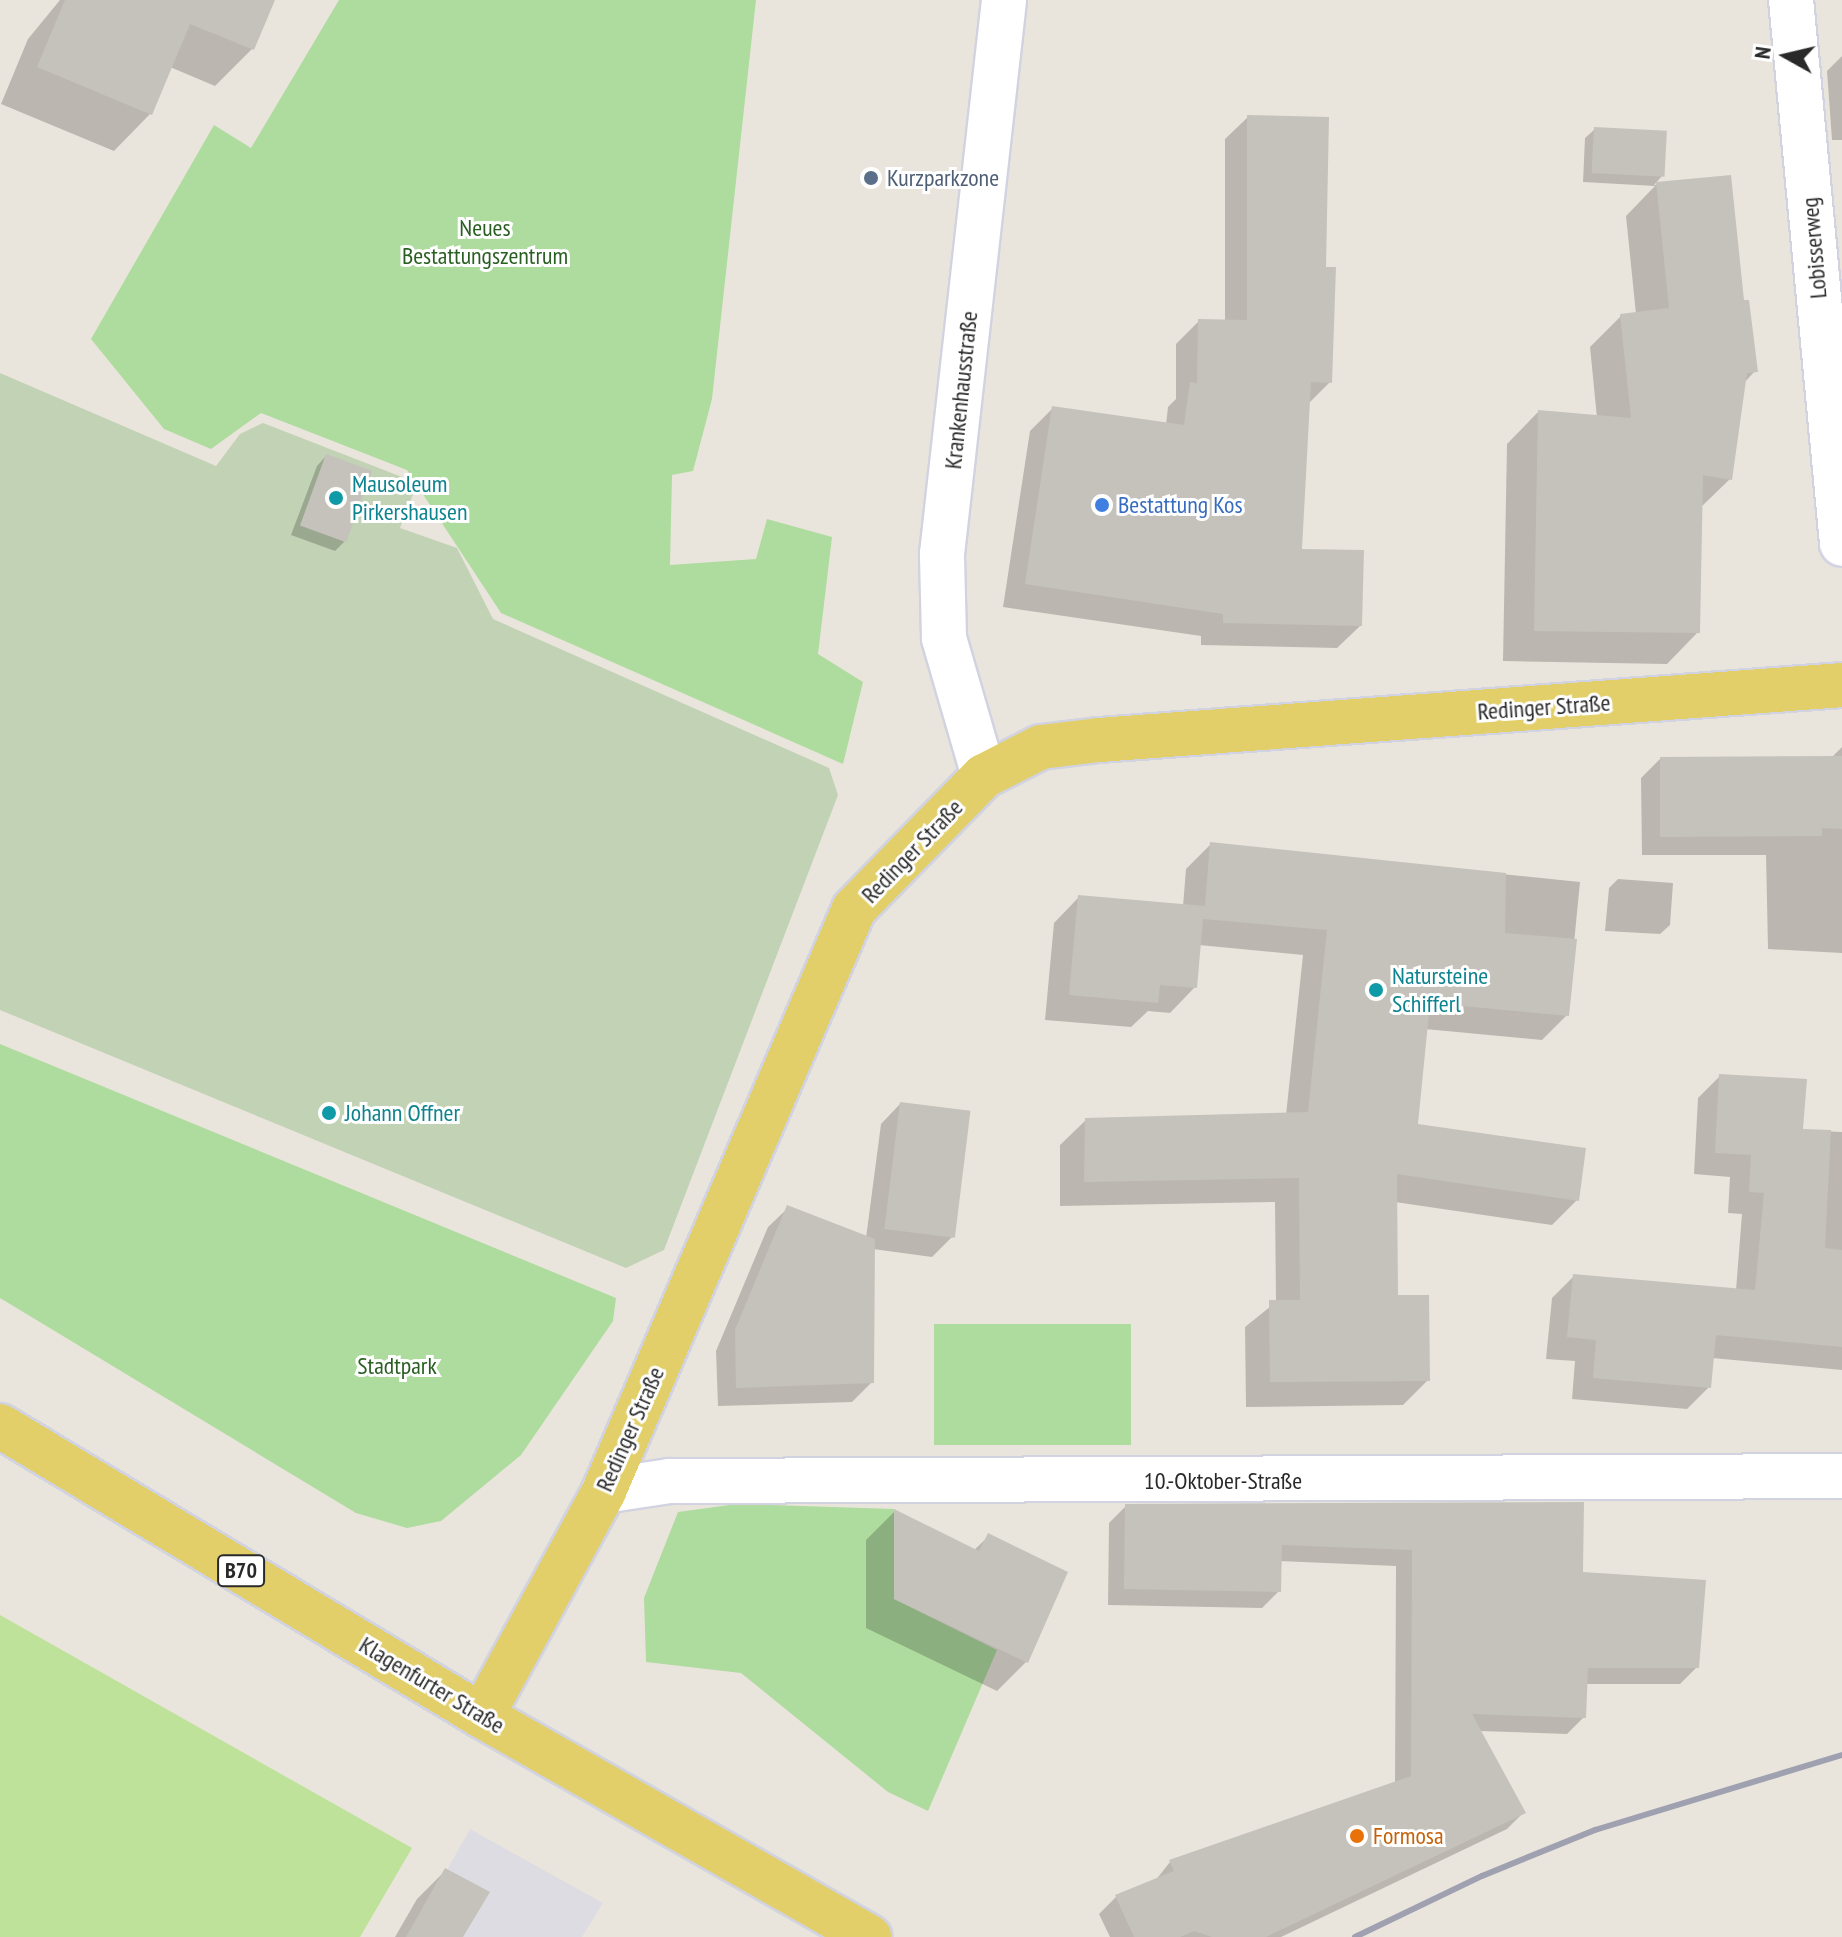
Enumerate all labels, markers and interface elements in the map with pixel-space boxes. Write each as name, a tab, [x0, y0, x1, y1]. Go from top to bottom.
north arrow	[1746, 16, 1826, 96]
text: N	[1748, 45, 1777, 61]
place label: Kurzparkzone	[887, 164, 999, 192]
marker: Kurzparkzone	[862, 169, 880, 187]
street label: Lobisserweg	[1795, 196, 1833, 300]
park label: Neues Bestattungszentrum	[402, 214, 568, 270]
street label: Krankenhausstraße	[938, 310, 984, 470]
place label: Mausoleum Pirkershausen	[352, 470, 467, 526]
marker: Mausoleum Pirkershausen	[327, 489, 345, 507]
place label: Bestattung Kos	[1118, 491, 1243, 519]
marker: Bestattung Kos	[1093, 496, 1111, 514]
street label: Redinger Straße	[1477, 688, 1611, 726]
street label: Redinger Straße	[855, 793, 969, 909]
place label: Natursteine Schifferl	[1392, 962, 1488, 1018]
marker: Natursteine Schifferl	[1367, 981, 1385, 999]
place label: Johann Offner	[345, 1099, 460, 1127]
marker: Johann Offner	[320, 1104, 338, 1122]
park label: Stadtpark	[357, 1352, 437, 1380]
street label: Redinger Straße	[590, 1362, 670, 1496]
street label: 10.-Oktober-Straße	[1144, 1467, 1302, 1495]
road number: B70	[217, 1553, 265, 1589]
street label: Klagenfurter Straße	[354, 1630, 510, 1740]
place label: Formosa	[1373, 1822, 1444, 1850]
marker: Formosa	[1348, 1827, 1366, 1845]

